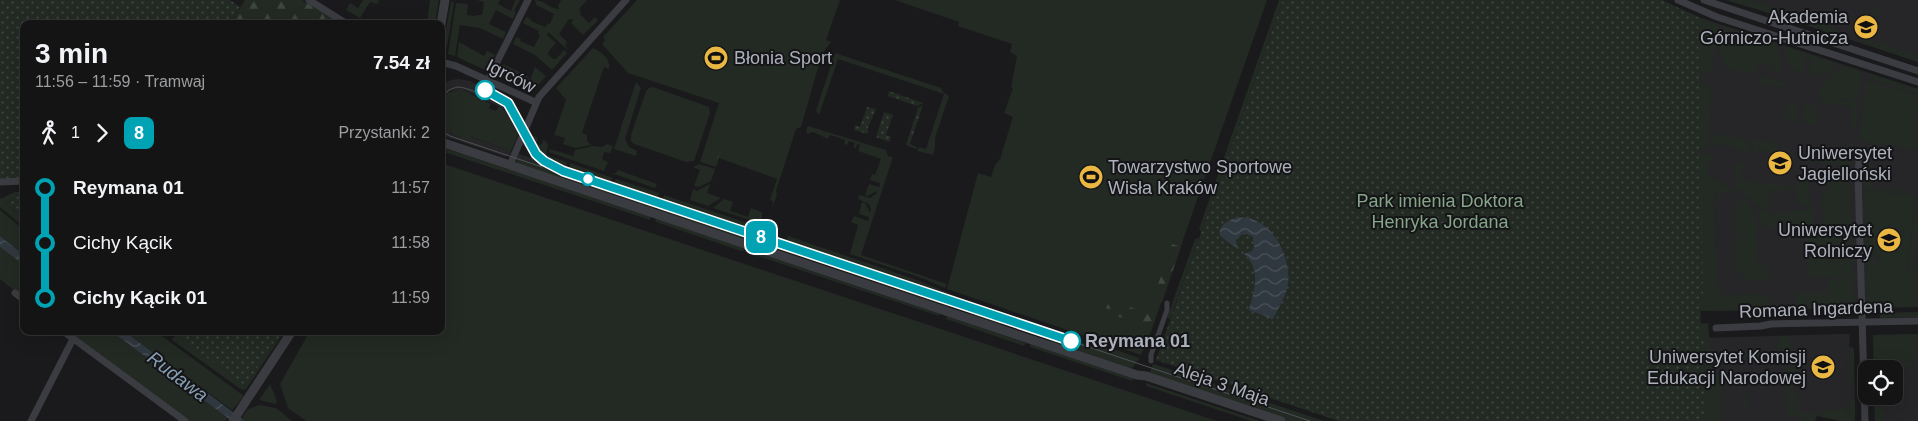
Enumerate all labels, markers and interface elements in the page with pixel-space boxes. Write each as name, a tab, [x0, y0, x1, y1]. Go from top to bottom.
place label: Akademia Górniczo-Hutnicza	[1700, 7, 1849, 48]
school or university icon: Akademia Górniczo-Hutnicza	[1853, 14, 1879, 40]
text: 3 min	[35, 38, 108, 69]
sports icon: Błonia Sport	[703, 45, 729, 71]
place label: Błonia Sport	[734, 48, 832, 68]
text: 7.54 zł	[373, 52, 430, 73]
street label: Igrców	[483, 55, 540, 97]
text: 11:56 – 11:59 · Tramwaj	[35, 73, 205, 90]
unlabelled marker	[475, 80, 495, 100]
icon: walk	[35, 119, 63, 147]
icon: forward	[88, 119, 116, 147]
text: 8	[134, 123, 144, 143]
text: 1	[71, 124, 80, 141]
text: Przystanki: 2	[338, 124, 430, 141]
place label: Uniwersytet Jagielloński	[1798, 143, 1892, 184]
school or university icon: Uniwersytet Jagielloński	[1767, 150, 1793, 176]
place label: Towarzystwo Sportowe Wisła Kraków	[1108, 157, 1292, 198]
sports icon: Towarzystwo Sportowe Wisła Kraków	[1078, 164, 1104, 190]
unlabelled marker	[581, 172, 595, 186]
text: Reymana 01	[73, 177, 184, 198]
text: 11:57	[391, 179, 430, 196]
park label: Park imienia Doktora Henryka Jordana	[1356, 191, 1525, 232]
place label: Uniwersytet Rolniczy	[1778, 220, 1872, 261]
line badge: 8	[745, 221, 777, 253]
text: 8	[756, 227, 766, 247]
school or university icon: Uniwersytet Rolniczy	[1876, 227, 1902, 253]
text: Cichy Kącik	[73, 232, 172, 253]
text: 11:58	[391, 234, 430, 251]
text: Cichy Kącik 01	[73, 287, 207, 308]
text: 11:59	[391, 289, 430, 306]
street label: Romana Ingardena	[1739, 296, 1894, 322]
marker: Reymana 01	[1061, 331, 1081, 351]
place label: Reymana 01	[1085, 331, 1190, 351]
water label: Rudawa	[144, 347, 212, 406]
place label: Uniwersytet Komisji Edukacji Narodowej	[1647, 347, 1806, 388]
school or university icon: Uniwersytet Komisji Edukacji Narodowej	[1810, 354, 1836, 380]
street label: Aleja 3 Maja	[1172, 358, 1273, 410]
map controls	[1858, 360, 1903, 405]
button: locate	[1858, 360, 1903, 405]

